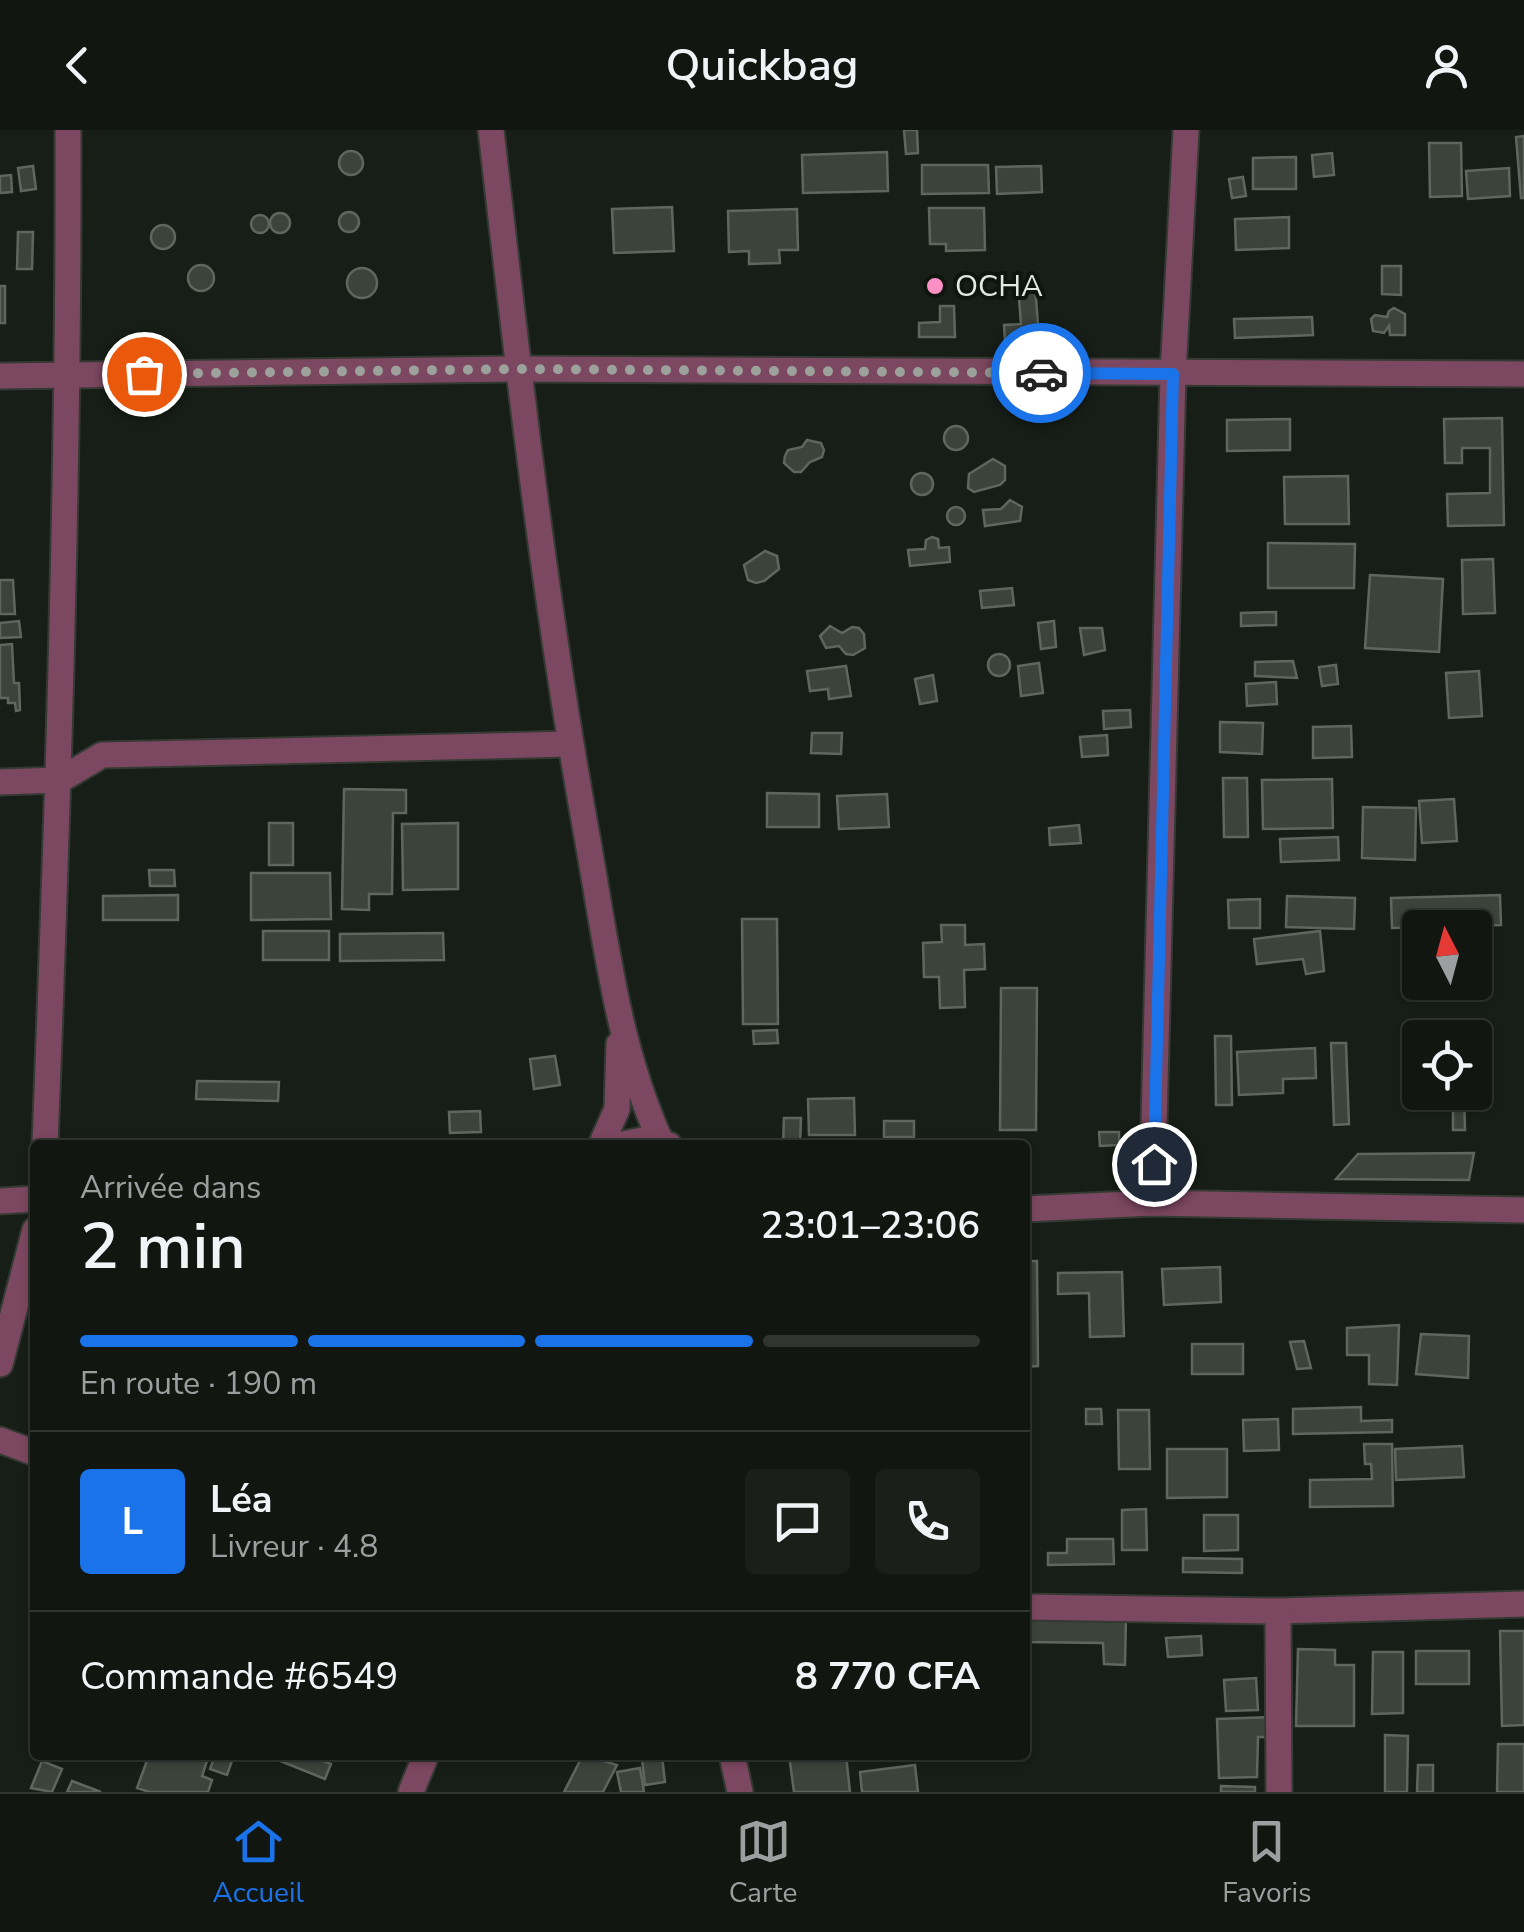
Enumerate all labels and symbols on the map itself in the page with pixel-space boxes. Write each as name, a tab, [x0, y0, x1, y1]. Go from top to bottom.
place label: OCHA	[955, 266, 1043, 307]
marker: OCHA	[924, 275, 946, 297]
courier	[991, 323, 1091, 423]
pin	[102, 332, 187, 417]
north arrow	[1402, 910, 1492, 1000]
pin	[1112, 1122, 1197, 1207]

